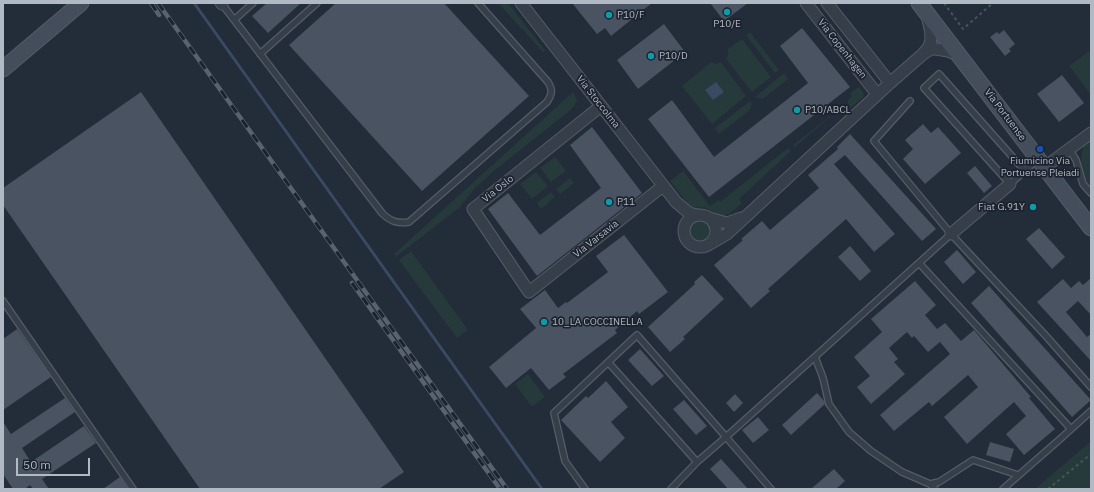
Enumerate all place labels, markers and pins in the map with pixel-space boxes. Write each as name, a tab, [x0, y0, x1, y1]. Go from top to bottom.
marker: P10/E	[722, 7, 732, 17]
place label: P10/F	[617, 9, 644, 21]
marker: P10/F	[604, 10, 614, 20]
place label: P10/E	[713, 18, 741, 30]
place label: P10/D	[659, 50, 688, 62]
marker: P10/D	[646, 51, 656, 61]
place label: P10/ABCL	[805, 104, 851, 116]
marker: P10/ABCL	[792, 105, 802, 115]
marker: Fiumicino Via Portuense Pleiadi	[1035, 144, 1045, 154]
place label: Fiumicino Via Portuense Pleiadi	[1001, 155, 1079, 178]
place label: P11	[617, 196, 635, 208]
marker: P11	[604, 197, 614, 207]
place label: Fiat G.91Y	[978, 201, 1025, 213]
marker: Fiat G.91Y	[1028, 202, 1038, 212]
place label: 10_LA COCCINELLA	[552, 316, 643, 328]
marker: 10_LA COCCINELLA	[539, 317, 549, 327]

